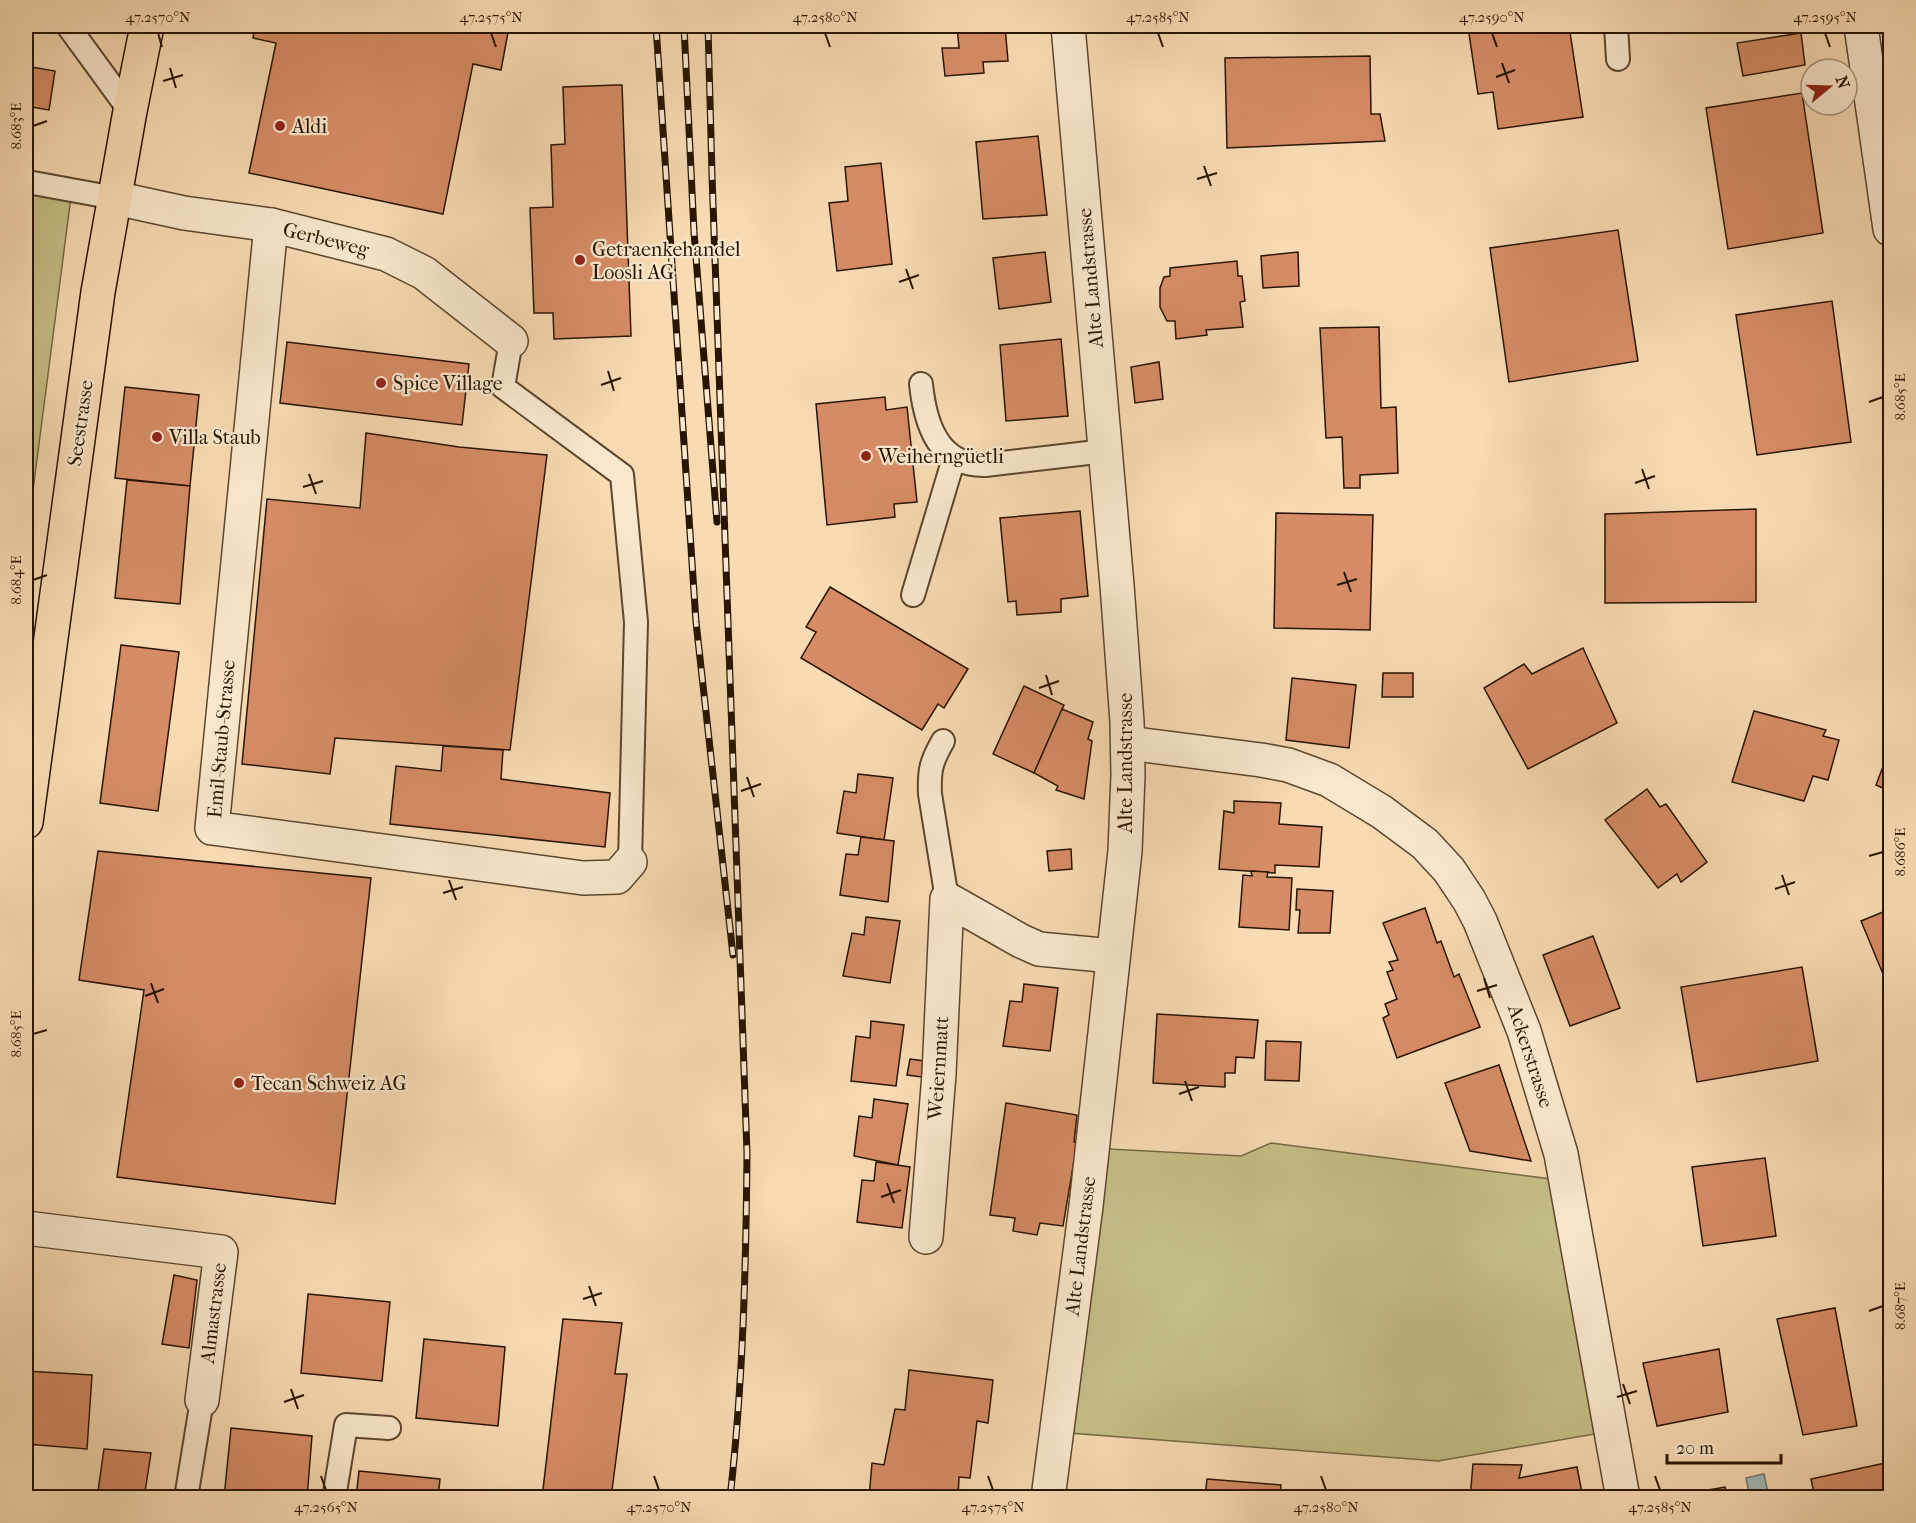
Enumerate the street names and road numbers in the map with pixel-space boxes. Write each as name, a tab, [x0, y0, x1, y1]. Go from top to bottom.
street label: Alte Landstrasse	[1073, 207, 1108, 350]
street label: Gerbeweg	[280, 218, 372, 261]
street label: Seestrasse	[63, 378, 98, 468]
street label: Emil-Staub-Strasse	[203, 659, 240, 819]
street label: Alte Landstrasse	[1114, 693, 1137, 834]
street label: Ackerstrasse	[1503, 1001, 1558, 1111]
street label: Weiernmatt	[923, 1015, 954, 1122]
street label: Alte Landstrasse	[1060, 1175, 1100, 1318]
street label: Almastrasse	[196, 1261, 231, 1366]

